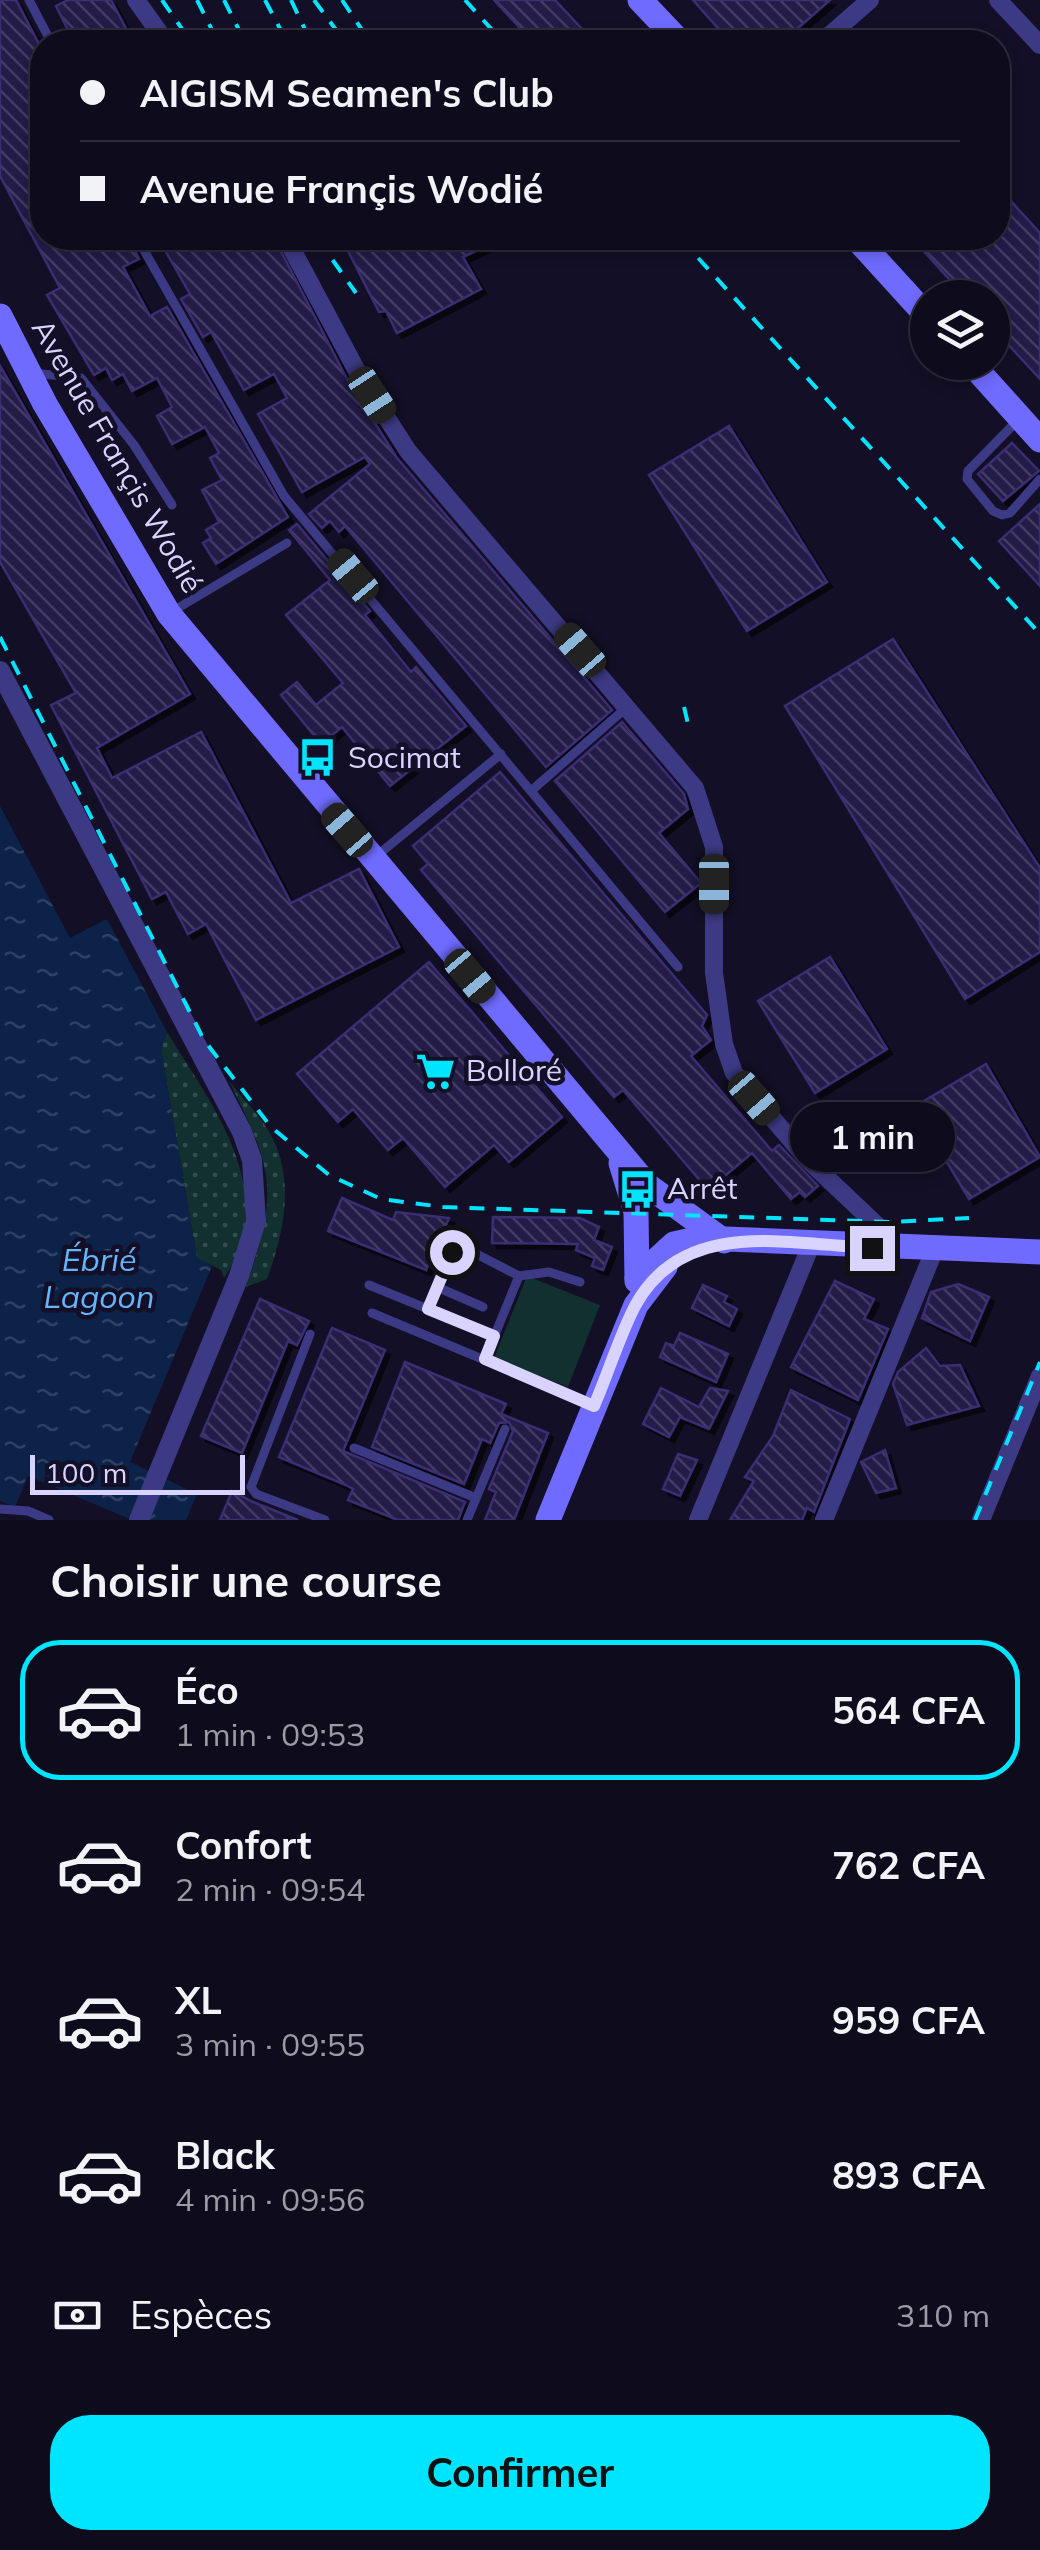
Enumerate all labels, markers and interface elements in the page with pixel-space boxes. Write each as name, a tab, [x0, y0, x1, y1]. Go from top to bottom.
text: AIGISM Seamen's Club	[140, 69, 554, 117]
text: Avenue Françis Wodié	[140, 165, 543, 213]
map controls	[910, 280, 1010, 380]
button: layers	[910, 280, 1010, 380]
street label: Avenue Françis Wodié	[24, 312, 212, 599]
car	[343, 362, 401, 428]
car	[322, 543, 384, 609]
car	[549, 618, 611, 682]
bus stop icon: Socimat	[297, 737, 339, 779]
place label: Socimat	[348, 738, 461, 776]
car	[316, 798, 378, 862]
car	[699, 854, 729, 914]
car	[439, 943, 501, 1009]
supermarket icon: Bolloré	[415, 1050, 457, 1092]
place label: Bolloré	[466, 1051, 562, 1089]
car	[723, 1066, 785, 1130]
callout: 1 min	[790, 1103, 954, 1173]
text: 1 min	[830, 1117, 915, 1157]
bus stop icon: Arrêt	[616, 1168, 658, 1210]
place label: Arrêt	[667, 1169, 737, 1207]
route end	[850, 1226, 895, 1271]
route start	[430, 1230, 475, 1275]
water label: Ébrié Lagoon	[43, 1239, 155, 1316]
scale bar	[30, 1450, 245, 1494]
text: 100 m	[45, 1455, 127, 1490]
text: Choisir une course	[50, 1552, 442, 1608]
icon: car	[55, 1665, 145, 1755]
text: Éco	[175, 1666, 239, 1714]
text: 564 CFA	[832, 1686, 985, 1734]
text: 1 min · 09:53	[175, 1714, 365, 1754]
icon: car	[55, 1820, 145, 1910]
text: Confort	[175, 1821, 312, 1869]
text: 762 CFA	[832, 1841, 985, 1889]
text: 2 min · 09:54	[175, 1869, 365, 1909]
icon: car	[55, 1975, 145, 2065]
text: XL	[175, 1976, 222, 2024]
text: 959 CFA	[832, 1996, 985, 2044]
text: 3 min · 09:55	[175, 2024, 365, 2064]
icon: car	[55, 2130, 145, 2220]
text: Black	[175, 2131, 275, 2179]
text: 893 CFA	[832, 2151, 985, 2199]
text: 4 min · 09:56	[175, 2179, 365, 2219]
icon: cash	[50, 2288, 105, 2343]
text: Espèces	[130, 2291, 272, 2339]
text: 310 m	[896, 2295, 990, 2335]
button: Confirmer	[50, 2415, 990, 2530]

